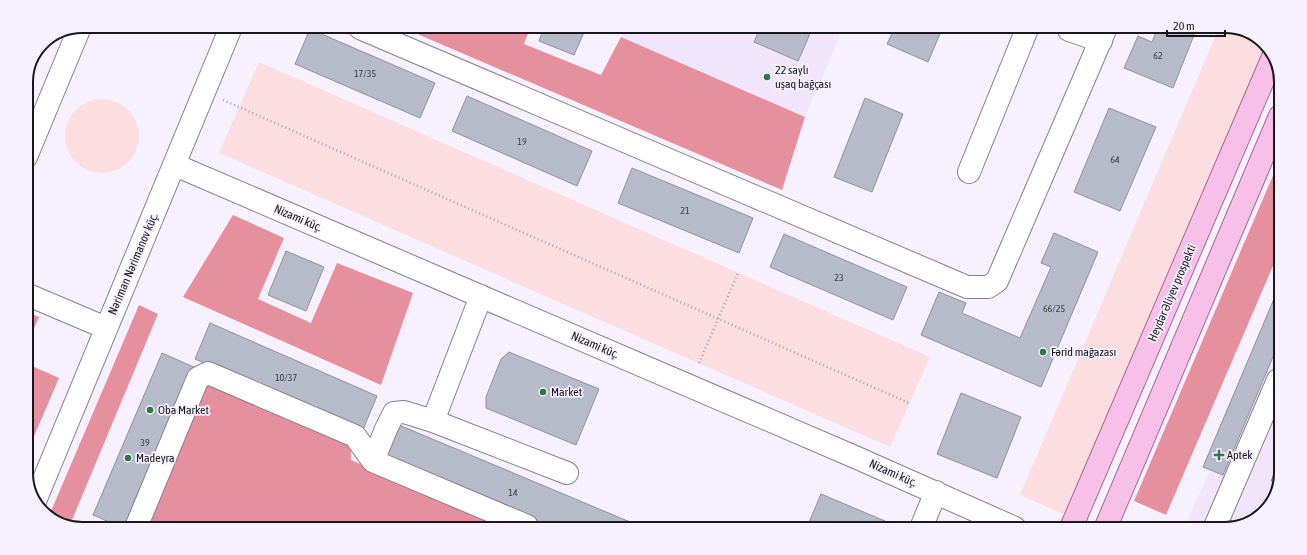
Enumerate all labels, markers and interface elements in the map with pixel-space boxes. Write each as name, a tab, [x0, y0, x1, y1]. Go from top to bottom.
scale bar	[1167, 12, 1225, 38]
text: 20 m	[1173, 19, 1195, 33]
house number: 62	[1153, 50, 1163, 61]
place label: 22 saylı uşaq bağçası	[775, 63, 831, 91]
house number: 17/35	[354, 68, 376, 79]
marker: 22 saylı uşaq bağçası	[762, 72, 772, 82]
house number: 19	[517, 136, 527, 147]
house number: 64	[1110, 154, 1120, 165]
street label: Nizami küç.	[272, 202, 324, 234]
house number: 21	[680, 205, 690, 216]
street label: Nəriman Nərimanov küç.	[105, 211, 161, 317]
street label: Heydər Əliyev prospekti	[1145, 242, 1199, 344]
house number: 23	[834, 272, 844, 283]
house number: 66/25	[1043, 303, 1065, 314]
street label: Nizami küç.	[569, 329, 621, 361]
place label: Fərid mağazası	[1051, 345, 1116, 359]
marker: Fərid mağazası	[1038, 347, 1048, 357]
house number: 10/37	[275, 372, 297, 383]
place label: Market	[551, 385, 583, 399]
marker: Market	[538, 387, 548, 397]
place label: Oba Market	[158, 403, 210, 417]
marker: Oba Market	[145, 405, 155, 415]
house number: 39	[140, 437, 150, 448]
place label: Aptek	[1227, 448, 1253, 462]
marker: Aptek	[1214, 450, 1224, 460]
place label: Madeyra	[136, 451, 174, 465]
marker: Madeyra	[123, 453, 133, 463]
street label: Nizami küç.	[867, 456, 919, 490]
house number: 14	[508, 487, 518, 498]

